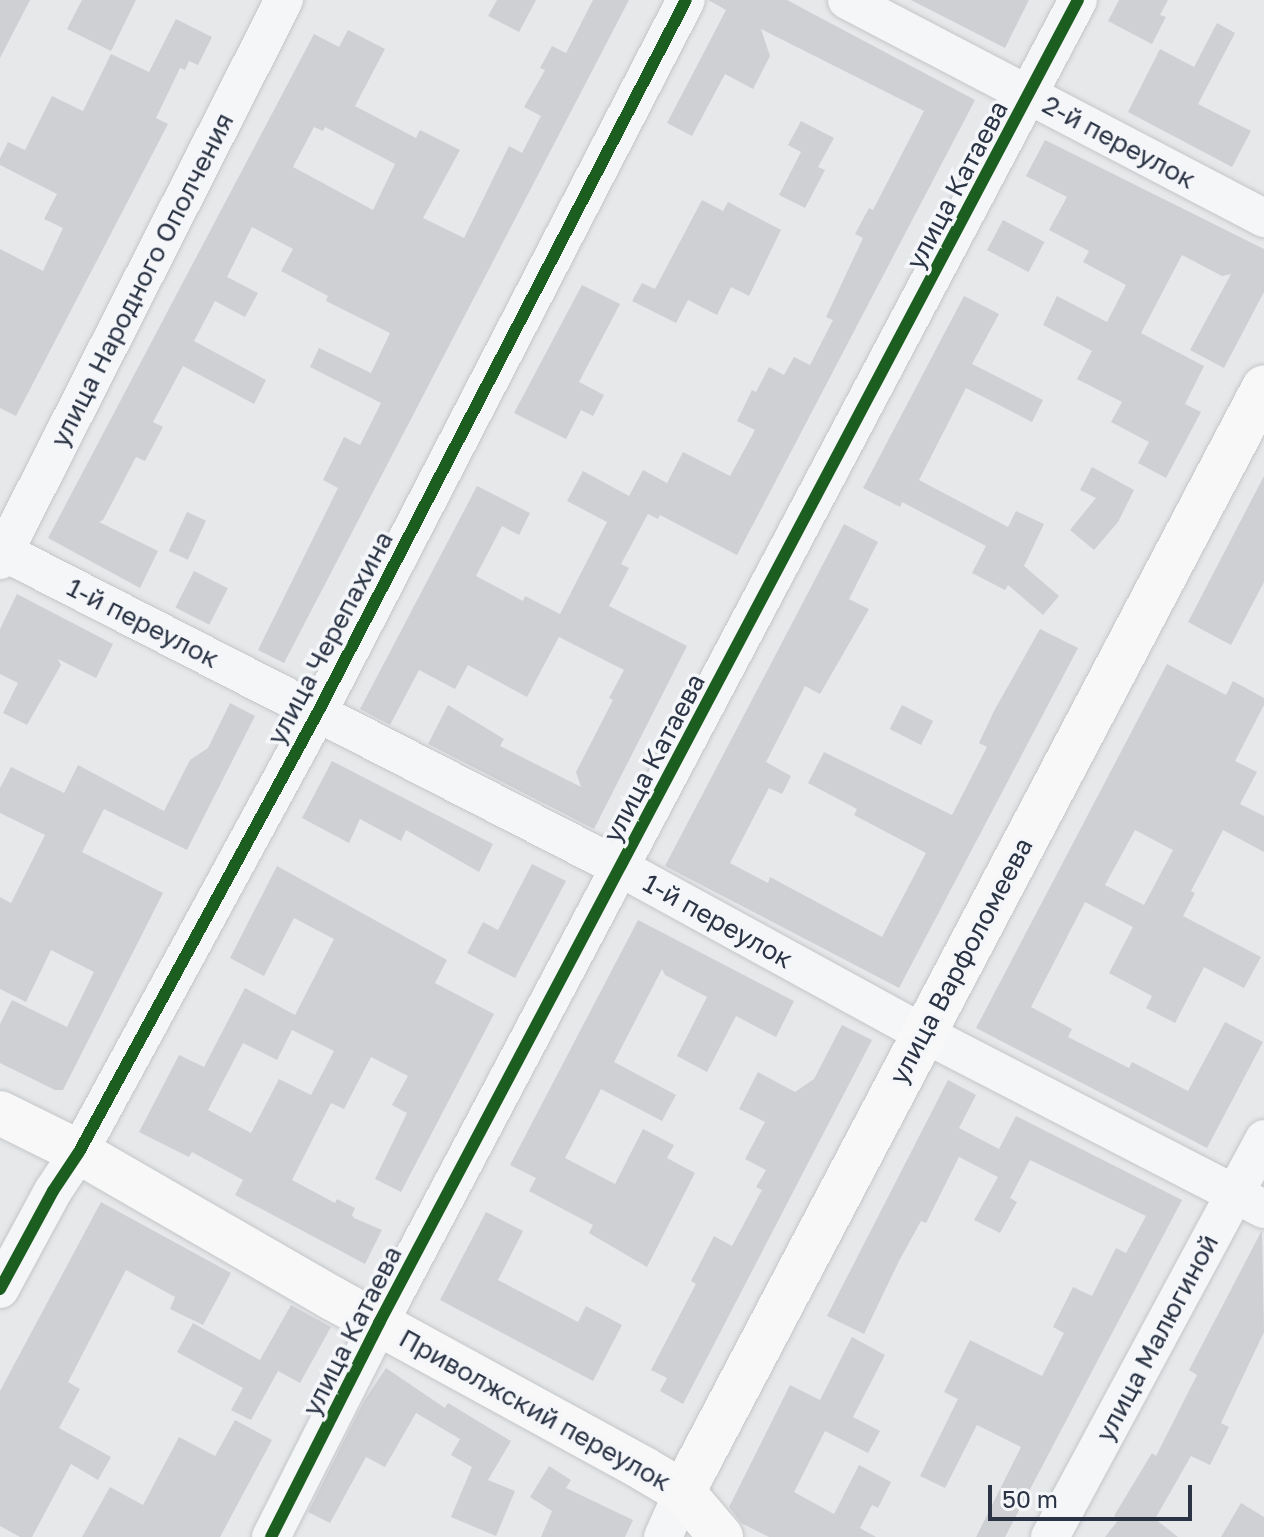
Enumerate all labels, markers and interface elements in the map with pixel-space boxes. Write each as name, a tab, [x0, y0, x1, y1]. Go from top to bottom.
street label: 2-й переулок	[1037, 89, 1201, 195]
street label: улица Катаева	[899, 95, 1015, 275]
street label: улица Народного Ополчения	[44, 108, 240, 452]
street label: улица Черепахина	[261, 526, 399, 750]
street label: 1-й переулок	[62, 571, 224, 675]
street label: улица Катаева	[596, 668, 712, 848]
street label: улица Варфоломеева	[883, 833, 1039, 1089]
street label: 1-й переулок	[638, 867, 798, 975]
street label: улица Малюгиной	[1089, 1229, 1225, 1447]
street label: улица Катаева	[296, 1241, 408, 1421]
street label: Приволжский переулок	[394, 1322, 676, 1498]
scale bar	[992, 1469, 1196, 1519]
text: 50 m	[1002, 1484, 1058, 1513]

